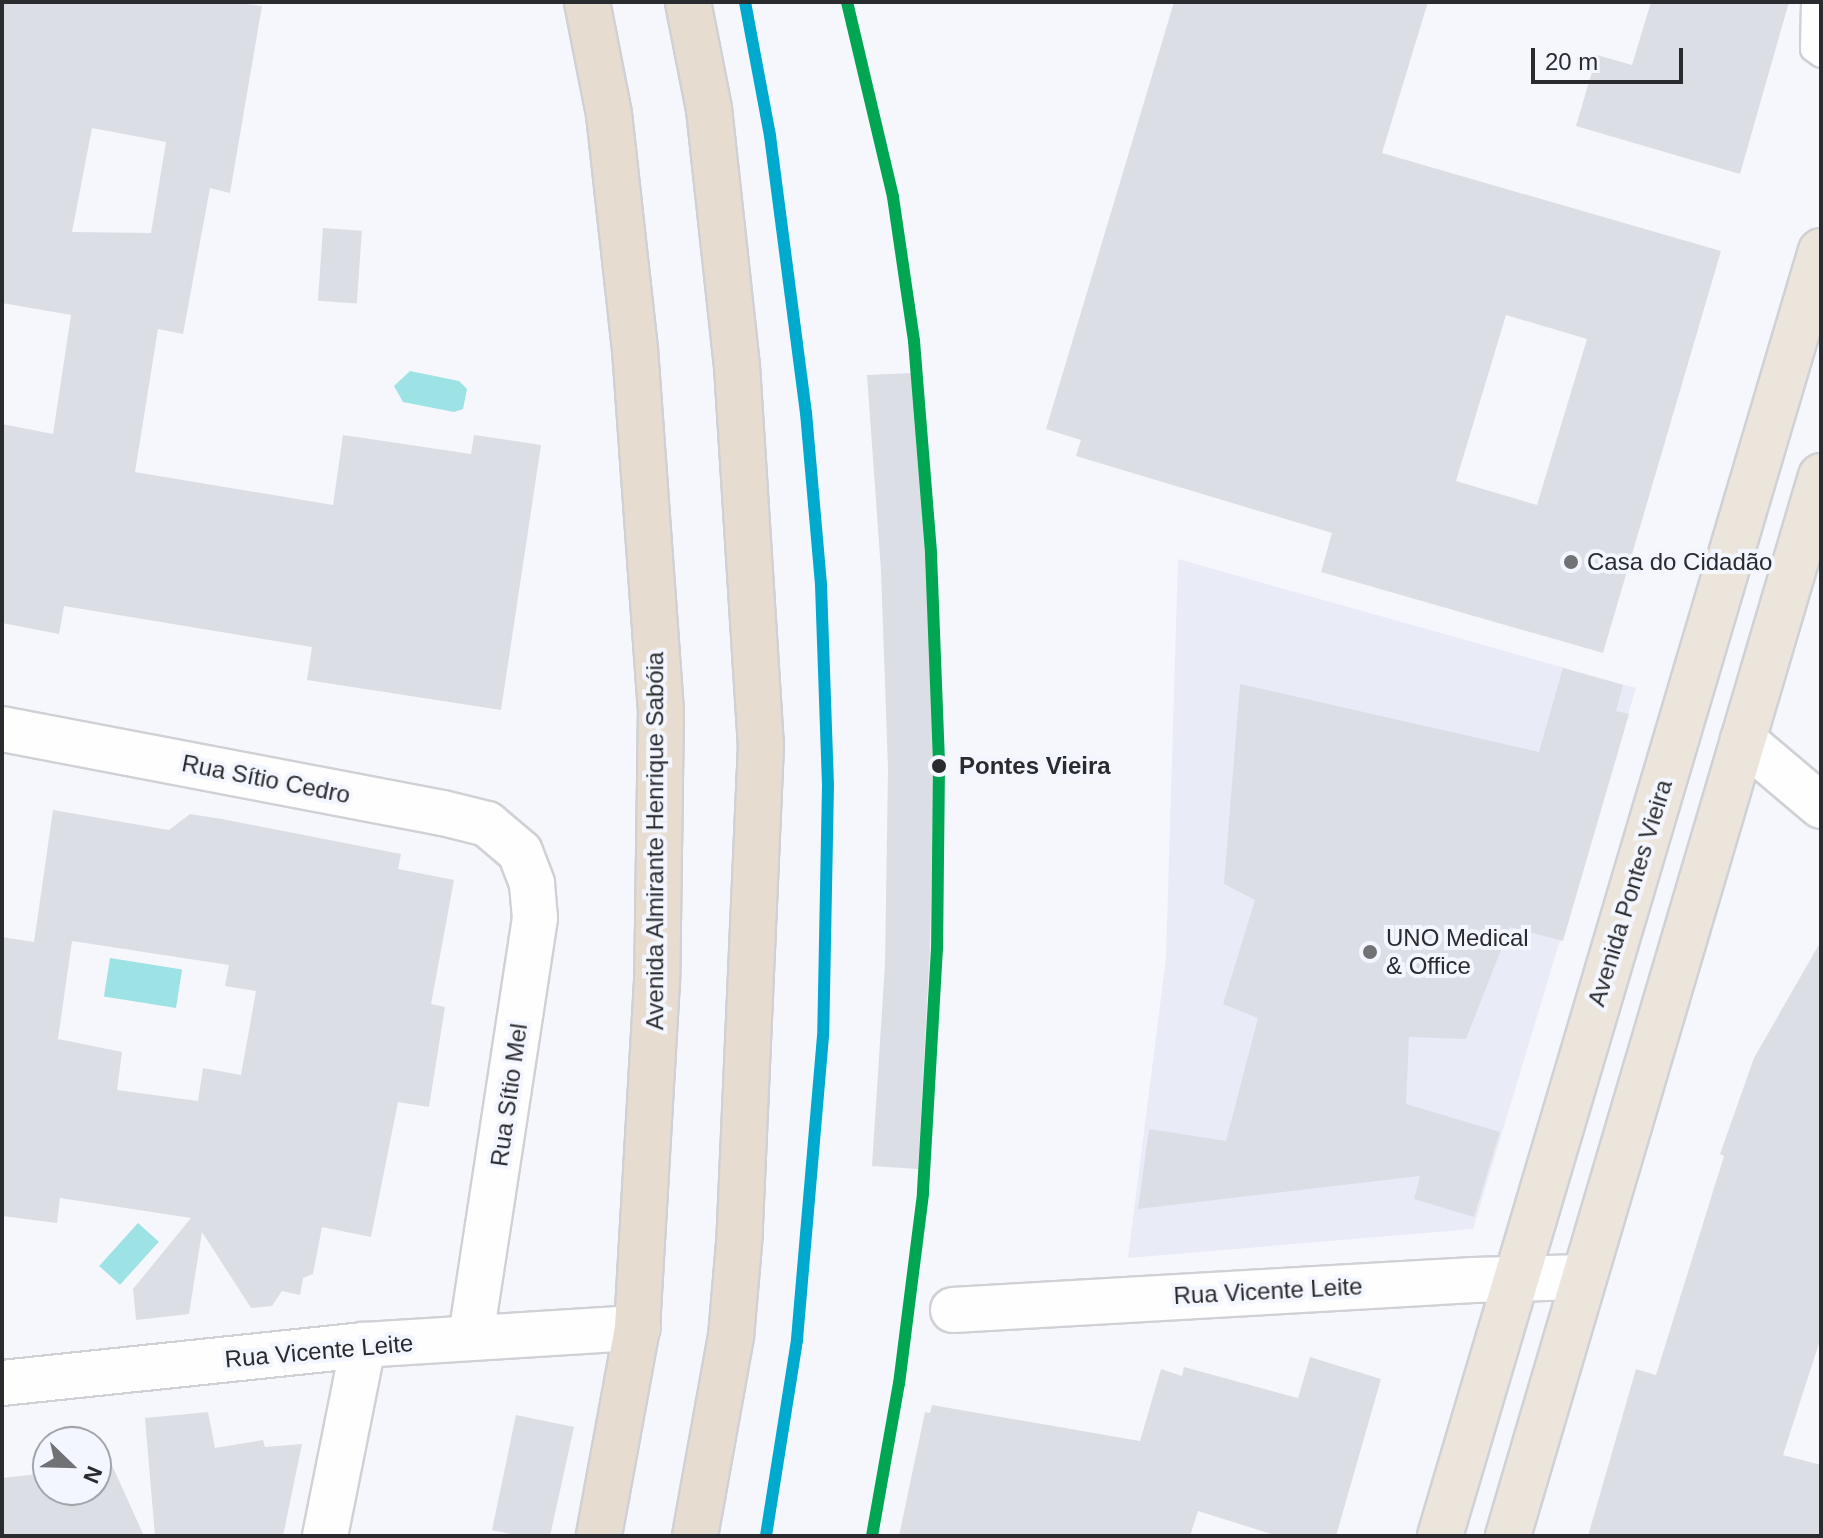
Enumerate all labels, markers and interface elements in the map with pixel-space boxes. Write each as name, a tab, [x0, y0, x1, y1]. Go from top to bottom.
scale bar	[1535, 32, 1687, 82]
text: 20 m	[1545, 48, 1598, 75]
place label: Casa do Cidadão	[1587, 548, 1772, 576]
marker: Casa do Cidadão	[1562, 553, 1580, 571]
street label: Avenida Almirante Henrique Sabóia	[641, 651, 669, 1031]
street label: Rua Sítio Cedro	[179, 749, 353, 809]
place label: Pontes Vieira	[959, 752, 1111, 780]
marker: Pontes Vieira	[926, 753, 952, 779]
street label: Avenida Pontes Vieira	[1582, 776, 1678, 1010]
place label: UNO Medical & Office	[1386, 924, 1529, 980]
marker: UNO Medical & Office	[1361, 943, 1379, 961]
street label: Rua Sítio Mel	[485, 1022, 533, 1168]
street label: Rua Vicente Leite	[1173, 1272, 1363, 1310]
street label: Rua Vicente Leite	[224, 1328, 414, 1374]
north arrow	[32, 1426, 112, 1506]
text: N	[78, 1463, 107, 1487]

